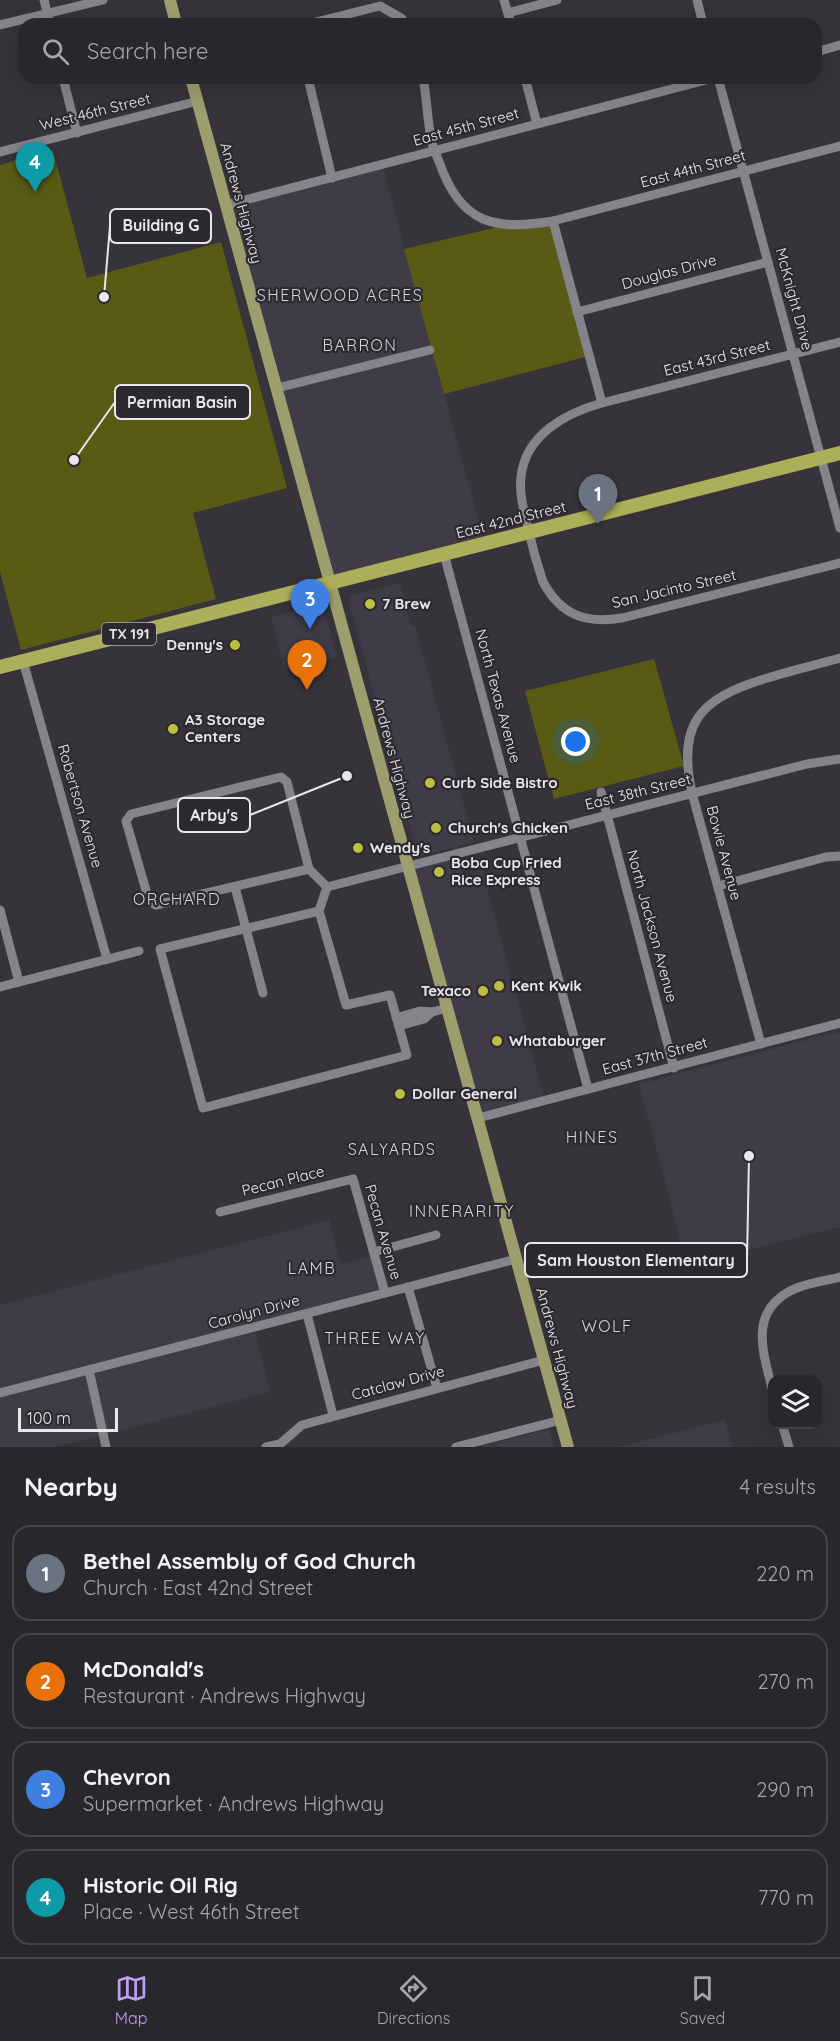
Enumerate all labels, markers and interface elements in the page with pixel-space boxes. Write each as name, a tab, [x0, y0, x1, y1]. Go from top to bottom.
search box	[18, 18, 822, 84]
icon: search	[39, 35, 72, 68]
text: Search here	[87, 37, 208, 65]
street label: West 46th Street	[37, 89, 152, 134]
street label: East 45th Street	[411, 103, 521, 150]
street label: Andrews Highway	[216, 140, 267, 265]
pin: 4	[15, 142, 54, 192]
street label: East 44th Street	[638, 145, 748, 192]
callout: Building G	[110, 209, 211, 243]
text: Building G	[123, 215, 200, 235]
street label: McKnight Drive	[772, 246, 817, 352]
street label: Douglas Drive	[619, 250, 718, 293]
district label: SHERWOOD ACRES	[257, 285, 423, 305]
district label: BARRON	[323, 335, 397, 355]
street label: East 43rd Street	[662, 335, 772, 380]
callout: Permian Basin	[115, 385, 250, 419]
text: Permian Basin	[127, 392, 237, 412]
pin: 1	[578, 474, 618, 524]
street label: East 42nd Street	[454, 497, 568, 542]
street label: San Jacinto Street	[610, 565, 738, 612]
pin: 3	[290, 580, 330, 629]
place label: 7 Brew	[382, 594, 431, 613]
marker: 7 Brew	[363, 597, 377, 611]
road number: TX 191	[102, 623, 156, 645]
street label: North Texas Avenue	[471, 627, 525, 765]
place label: Denny's	[166, 635, 223, 654]
marker: Denny's	[228, 638, 242, 652]
pin: 2	[288, 640, 326, 690]
street label: Andrews Highway	[369, 695, 420, 820]
place label: A3 Storage Centers	[185, 710, 265, 746]
marker: A3 Storage Centers	[166, 722, 180, 736]
your location	[561, 727, 590, 756]
street label: Robertson Avenue	[54, 742, 107, 870]
street label: East 38th Street	[583, 769, 693, 814]
place label: Curb Side Bistro	[442, 773, 558, 792]
marker: Curb Side Bistro	[423, 776, 437, 790]
callout: Arby's	[178, 798, 250, 832]
street label: Bowie Avenue	[703, 803, 746, 902]
text: Arby's	[190, 805, 238, 825]
place label: Church's Chicken	[448, 818, 568, 837]
marker: Church's Chicken	[429, 821, 443, 835]
place label: Wendy's	[370, 838, 430, 857]
marker: Wendy's	[351, 841, 365, 855]
street label: North Jackson Avenue	[623, 848, 682, 1004]
place label: Boba Cup Fried Rice Express	[451, 853, 562, 889]
marker: Boba Cup Fried Rice Express	[432, 865, 446, 879]
district label: ORCHARD	[133, 889, 221, 909]
place label: Kent Kwik	[511, 976, 582, 995]
marker: Kent Kwik	[492, 979, 506, 993]
place label: Texaco	[421, 981, 471, 1000]
marker: Texaco	[476, 984, 490, 998]
place label: Whataburger	[509, 1031, 607, 1050]
street label: East 37th Street	[600, 1032, 710, 1079]
marker: Whataburger	[490, 1034, 504, 1048]
place label: Dollar General	[412, 1084, 517, 1103]
marker: Dollar General	[393, 1087, 407, 1101]
district label: HINES	[566, 1127, 618, 1147]
district label: SALYARDS	[348, 1139, 436, 1159]
street label: Pecan Place	[240, 1161, 326, 1200]
street label: Pecan Avenue	[361, 1182, 406, 1282]
district label: INNERARITY	[409, 1201, 515, 1221]
callout: Sam Houston Elementary	[525, 1243, 747, 1277]
text: Sam Houston Elementary	[537, 1250, 735, 1270]
district label: LAMB	[288, 1258, 336, 1278]
street label: Andrews Highway	[532, 1285, 583, 1410]
street label: Carolyn Drive	[206, 1290, 302, 1333]
district label: WOLF	[581, 1316, 633, 1336]
district label: THREE WAY	[324, 1328, 426, 1348]
street label: Catclaw Drive	[349, 1361, 447, 1404]
map controls	[768, 1375, 822, 1429]
button: layers	[768, 1375, 822, 1429]
scale bar	[18, 1405, 118, 1432]
text: 100 m	[27, 1408, 71, 1428]
text: Nearby	[24, 1470, 118, 1503]
text: 4 results	[740, 1474, 816, 1499]
text: Bethel Assembly of God Church	[83, 1547, 416, 1575]
text: 1	[42, 1561, 49, 1586]
text: 220 m	[756, 1561, 814, 1586]
text: Church · East 42nd Street	[83, 1575, 313, 1600]
text: McDonald's	[83, 1655, 204, 1683]
text: 2	[40, 1669, 51, 1694]
text: 270 m	[757, 1669, 814, 1694]
text: Restaurant · Andrews Highway	[83, 1683, 366, 1708]
text: Chevron	[83, 1763, 171, 1791]
text: 3	[40, 1777, 51, 1802]
text: 290 m	[756, 1777, 814, 1802]
text: Supermarket · Andrews Highway	[83, 1791, 384, 1816]
text: Historic Oil Rig	[83, 1871, 238, 1899]
text: 4	[40, 1885, 51, 1910]
text: 770 m	[758, 1885, 814, 1910]
text: Place · West 46th Street	[83, 1899, 300, 1924]
tab: Map	[115, 1972, 148, 2028]
tab: Directions	[377, 1972, 450, 2028]
tab: Saved	[680, 1972, 725, 2028]

